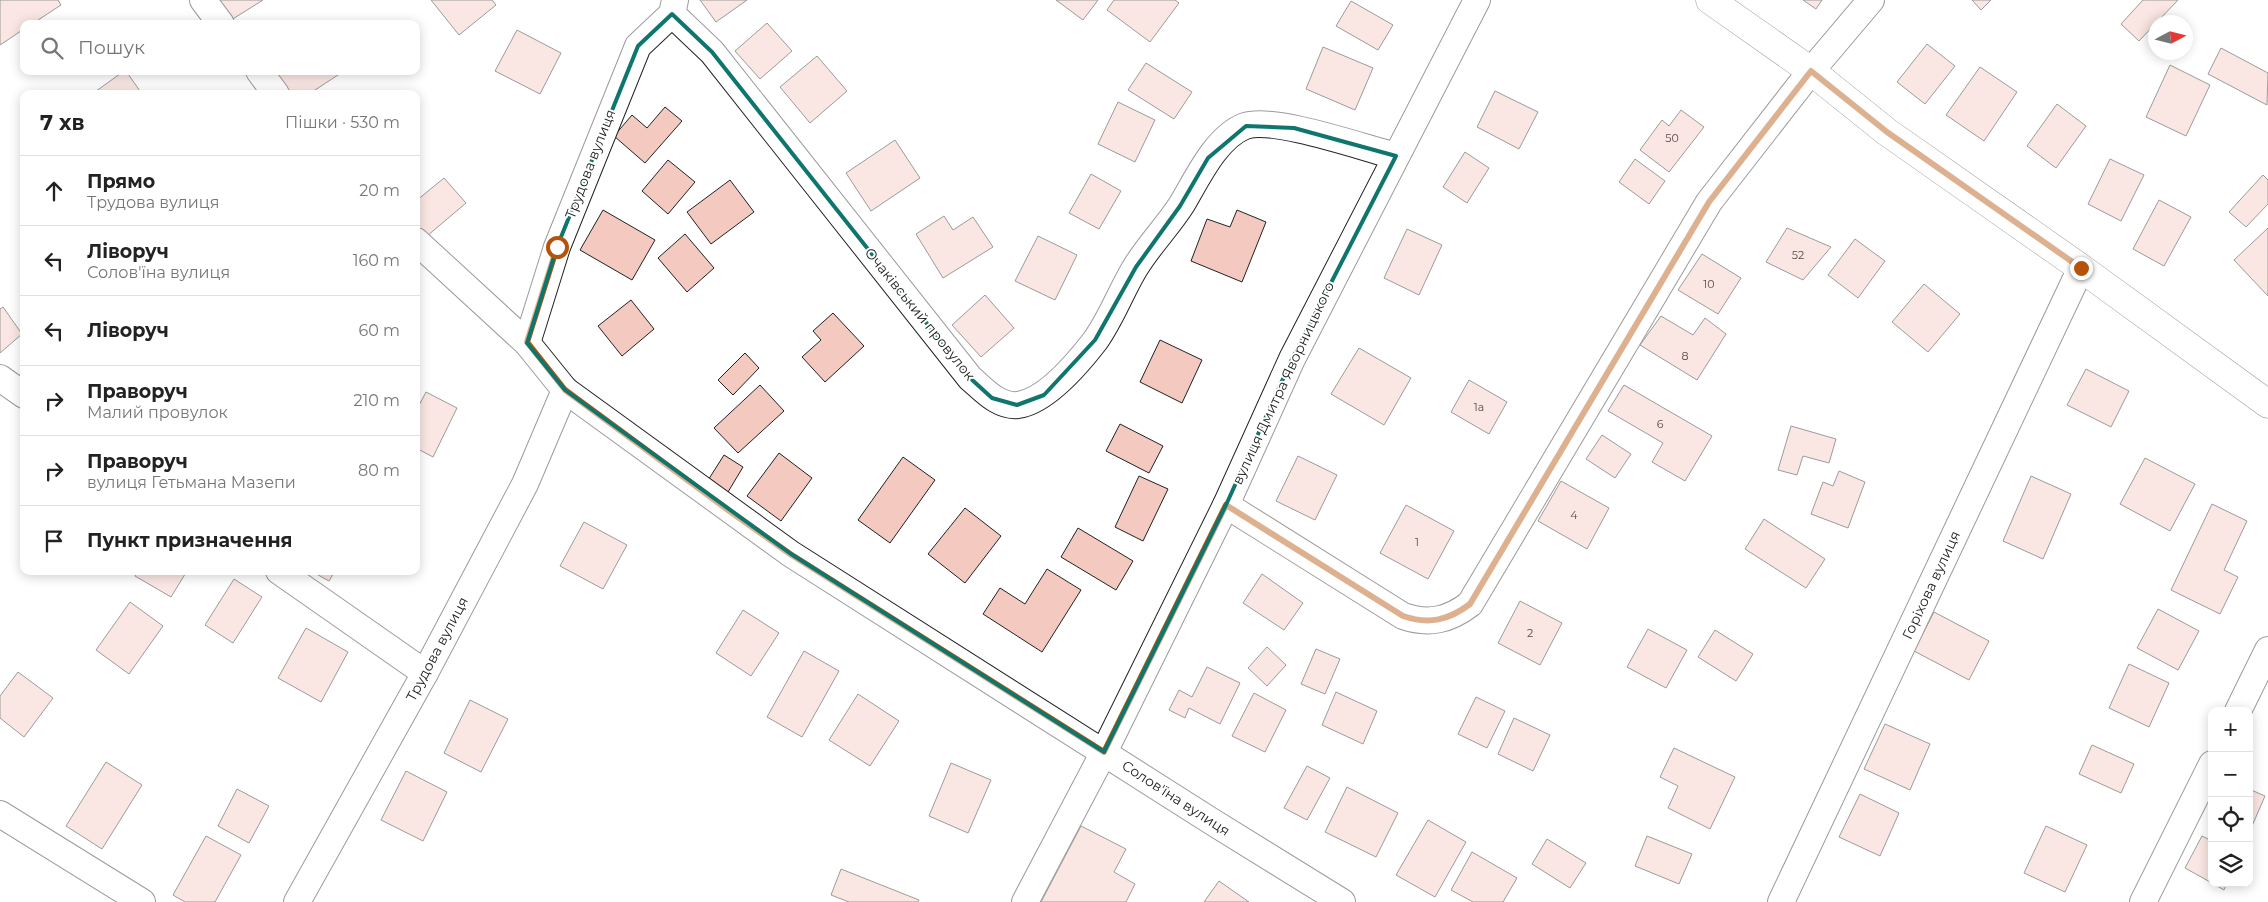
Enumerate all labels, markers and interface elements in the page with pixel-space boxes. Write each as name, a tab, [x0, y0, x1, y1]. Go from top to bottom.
north arrow	[2148, 15, 2193, 60]
search box	[20, 20, 420, 75]
icon: search	[38, 34, 66, 62]
text: Пошук	[78, 36, 145, 59]
street label: Трудова вулиця	[561, 107, 619, 221]
text: 7 хв	[40, 110, 84, 135]
text: Пішки · 530 m	[285, 113, 400, 132]
house number: 50	[1665, 131, 1679, 145]
text: Прямо	[87, 170, 155, 193]
icon: ahead	[40, 177, 68, 205]
text: 20 m	[359, 181, 400, 200]
text: Трудова вулиця	[87, 193, 219, 212]
route start	[546, 236, 569, 259]
text: Ліворуч	[87, 240, 169, 263]
street label: Очаківський провулок	[861, 244, 979, 384]
icon: left	[40, 247, 68, 275]
house number: 52	[1792, 248, 1804, 262]
text: 160 m	[353, 251, 400, 270]
route end	[2070, 257, 2093, 280]
text: Солов'їна вулиця	[87, 263, 230, 282]
house number: 10	[1703, 277, 1715, 291]
street label: вулиця Дмитра Яворницького	[1228, 279, 1338, 487]
icon: left	[40, 317, 68, 345]
text: Ліворуч	[87, 319, 169, 342]
text: 60 m	[358, 321, 400, 340]
house number: 8	[1681, 349, 1689, 363]
text: Праворуч	[87, 380, 188, 403]
icon: right	[40, 387, 68, 415]
text: 210 m	[353, 391, 400, 410]
house number: 1а	[1474, 400, 1484, 414]
text: Малий провулок	[87, 403, 228, 422]
house number: 6	[1657, 417, 1664, 431]
text: Праворуч	[87, 450, 188, 473]
icon: right	[40, 457, 68, 485]
text: 80 m	[358, 461, 400, 480]
text: вулиця Гетьмана Мазепи	[87, 473, 296, 492]
house number: 4	[1570, 508, 1578, 522]
icon: arrive	[40, 527, 68, 555]
street label: Горіхова вулиця	[1898, 528, 1964, 642]
text: Пункт призначення	[87, 529, 293, 552]
house number: 1	[1415, 535, 1419, 549]
street label: Трудова вулиця	[402, 594, 472, 704]
house number: 2	[1527, 626, 1533, 640]
map controls	[2208, 707, 2253, 887]
button: +	[2208, 707, 2253, 752]
button: −	[2208, 752, 2253, 797]
street label: Солов'їна вулиця	[1119, 756, 1233, 840]
button: locate	[2208, 797, 2253, 842]
button: layers	[2208, 842, 2253, 887]

